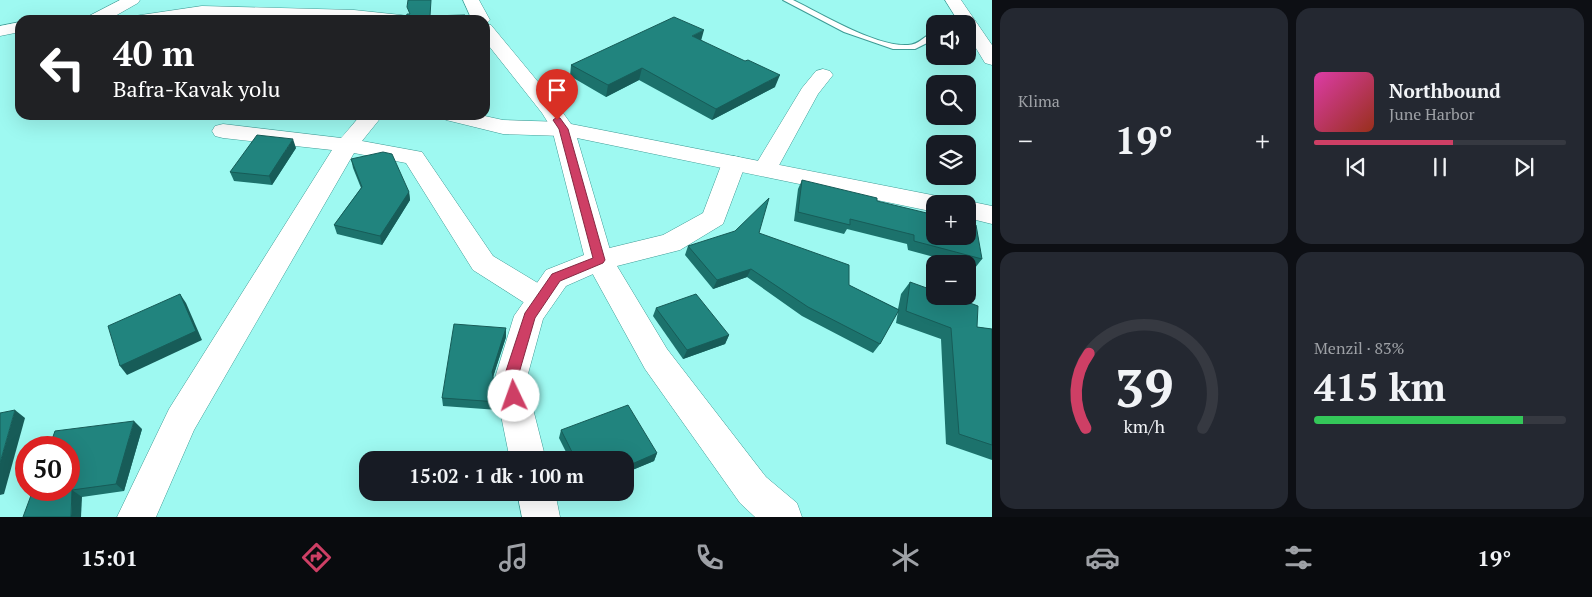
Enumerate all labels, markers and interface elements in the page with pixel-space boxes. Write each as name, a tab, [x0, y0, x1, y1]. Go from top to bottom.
map controls	[926, 15, 976, 305]
button: sound	[926, 15, 976, 65]
text: 40 m	[113, 30, 194, 76]
icon: left	[30, 35, 95, 100]
pin	[536, 69, 578, 120]
text: Bafra-Kavak yolu	[113, 74, 281, 103]
button: search	[926, 75, 976, 125]
icon: arrive	[543, 76, 571, 104]
text: Northbound	[1389, 78, 1501, 103]
text: Klima	[1018, 90, 1060, 112]
text: June Harbor	[1389, 103, 1475, 125]
text: 19°	[1115, 115, 1173, 165]
text: −	[1018, 122, 1033, 159]
text: +	[1255, 122, 1270, 159]
button: layers	[926, 135, 976, 185]
icon: previous	[1342, 153, 1370, 181]
icon: pause	[1426, 153, 1454, 181]
icon: next	[1510, 153, 1538, 181]
button: +	[926, 195, 976, 245]
button: −	[926, 255, 976, 305]
text: Menzil · 83%	[1314, 337, 1404, 359]
text: 39	[1115, 353, 1173, 422]
text: 415 km	[1314, 362, 1446, 412]
position arrow	[487, 369, 539, 421]
text: km/h	[1123, 414, 1165, 438]
speed limit sign: 50	[15, 436, 80, 501]
text: 15:02 · 1 dk · 100 m	[409, 463, 584, 488]
icon: directions	[299, 540, 334, 575]
icon: music	[496, 540, 531, 575]
icon: phone	[692, 540, 727, 575]
icon: climate	[888, 540, 923, 575]
icon: car	[1085, 540, 1120, 575]
icon: filters	[1281, 540, 1316, 575]
text: 15:01	[81, 543, 138, 572]
text: 19°	[1477, 543, 1511, 572]

